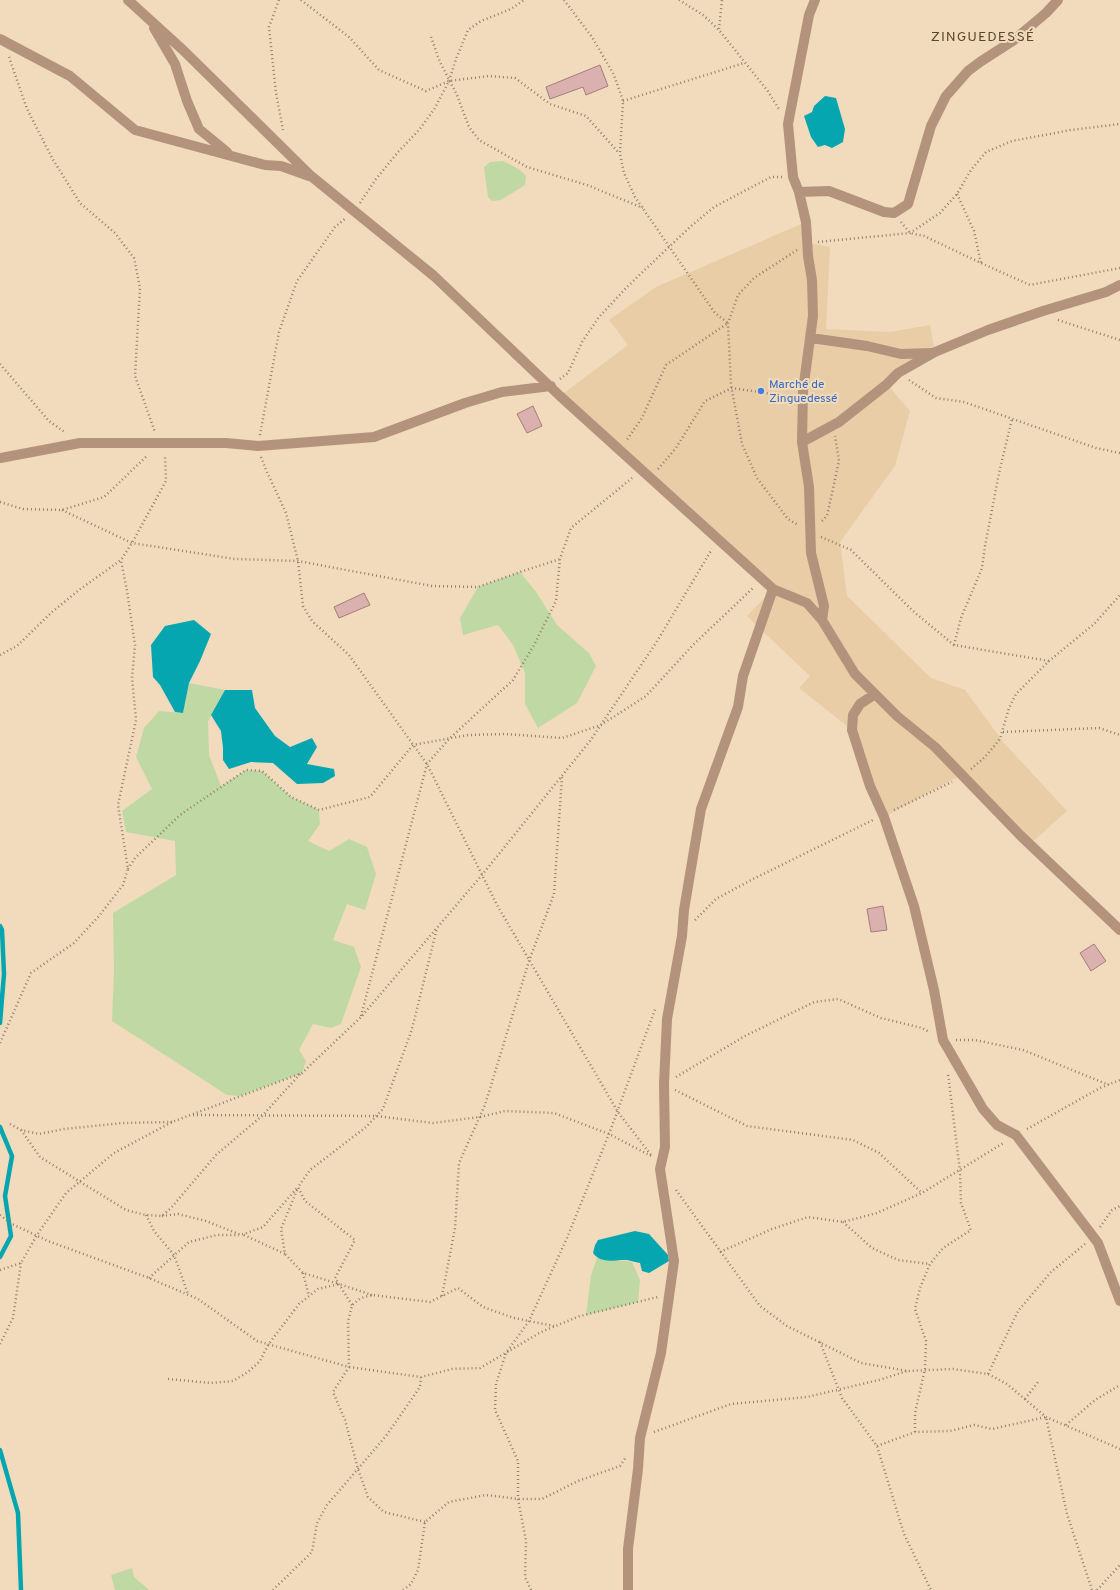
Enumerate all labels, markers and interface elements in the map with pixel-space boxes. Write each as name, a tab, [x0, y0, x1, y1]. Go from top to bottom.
district label: ZINGUEDESSÉ	[931, 28, 1035, 46]
place label: Marché de Zinguedessé	[769, 377, 838, 407]
marker: Marché de Zinguedessé	[756, 386, 766, 396]

